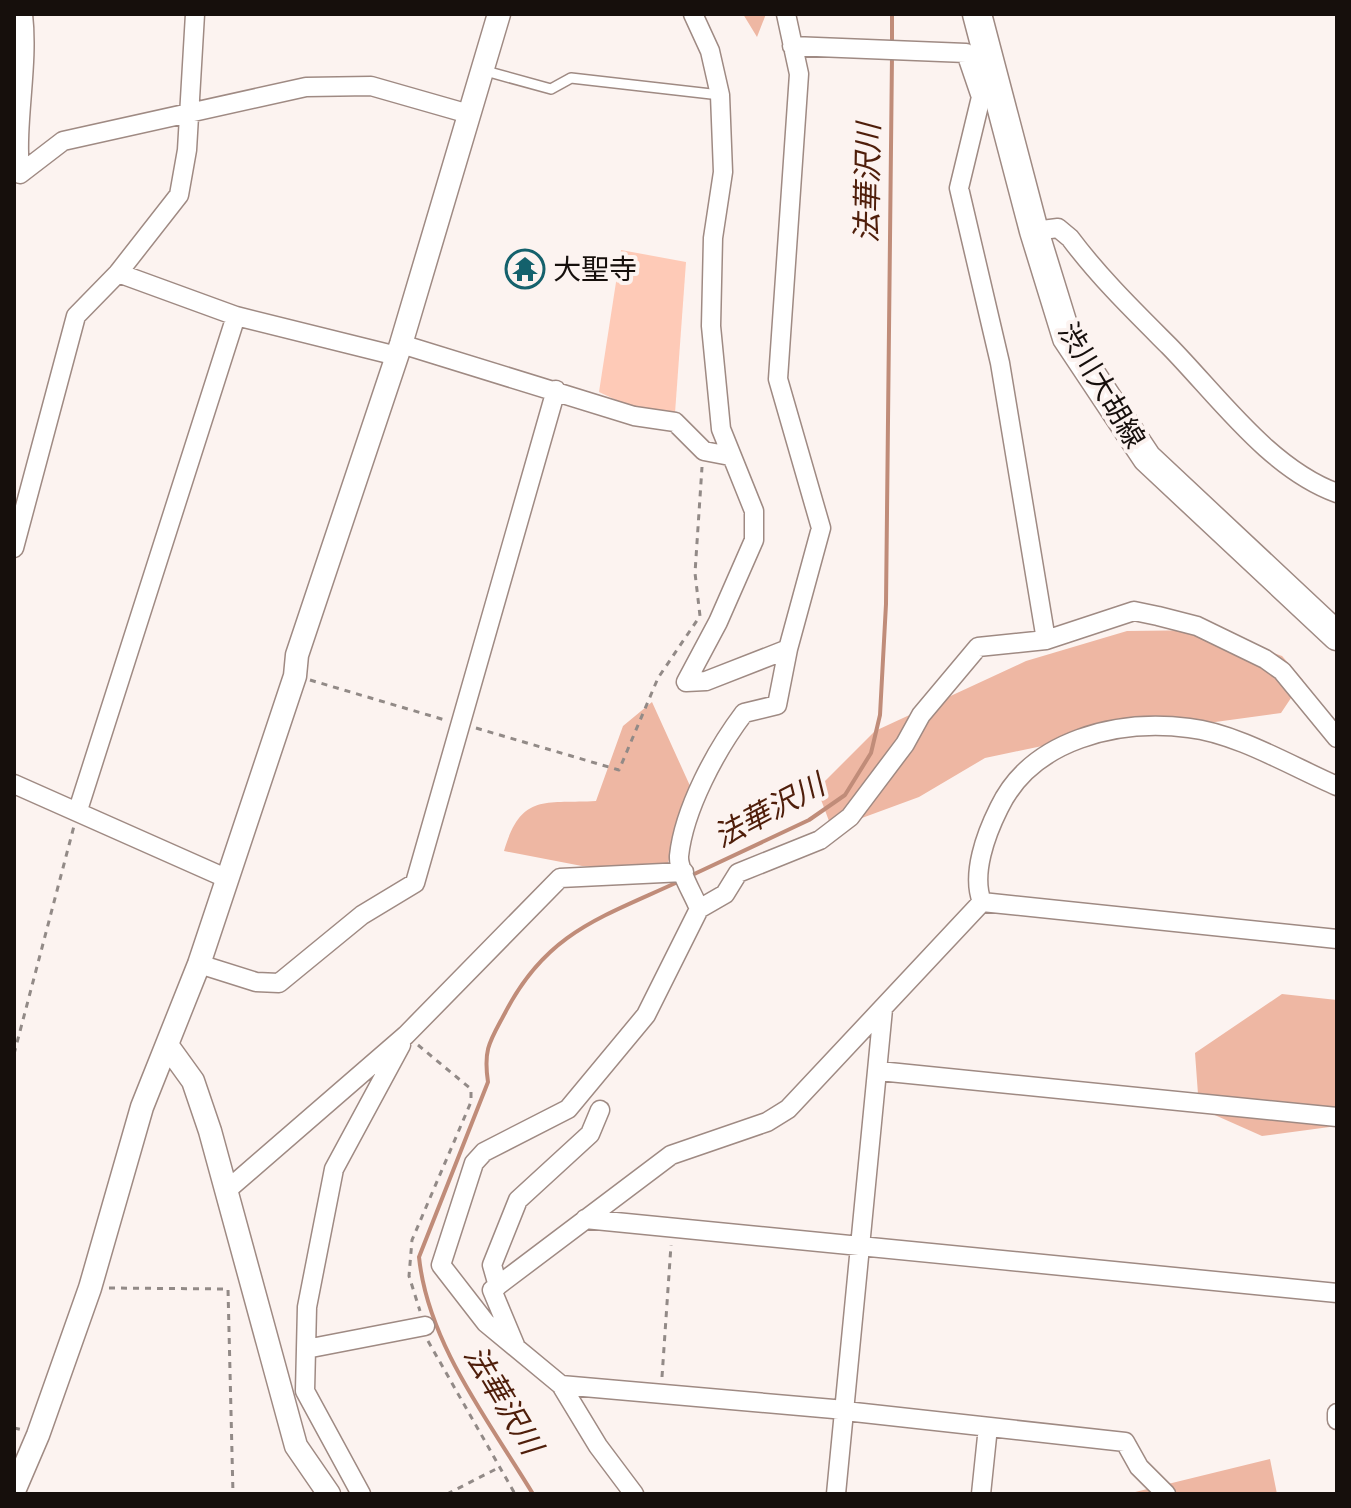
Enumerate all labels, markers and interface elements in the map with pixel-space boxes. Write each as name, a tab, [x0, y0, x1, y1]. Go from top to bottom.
water label: 法華沢川	[846, 120, 887, 243]
temple icon: 大聖寺	[504, 248, 546, 290]
place label: 大聖寺	[553, 250, 637, 287]
street label: 渋川大胡線	[1051, 315, 1154, 454]
water label: 法華沢川	[706, 763, 833, 855]
water label: 法華沢川	[457, 1338, 553, 1463]

